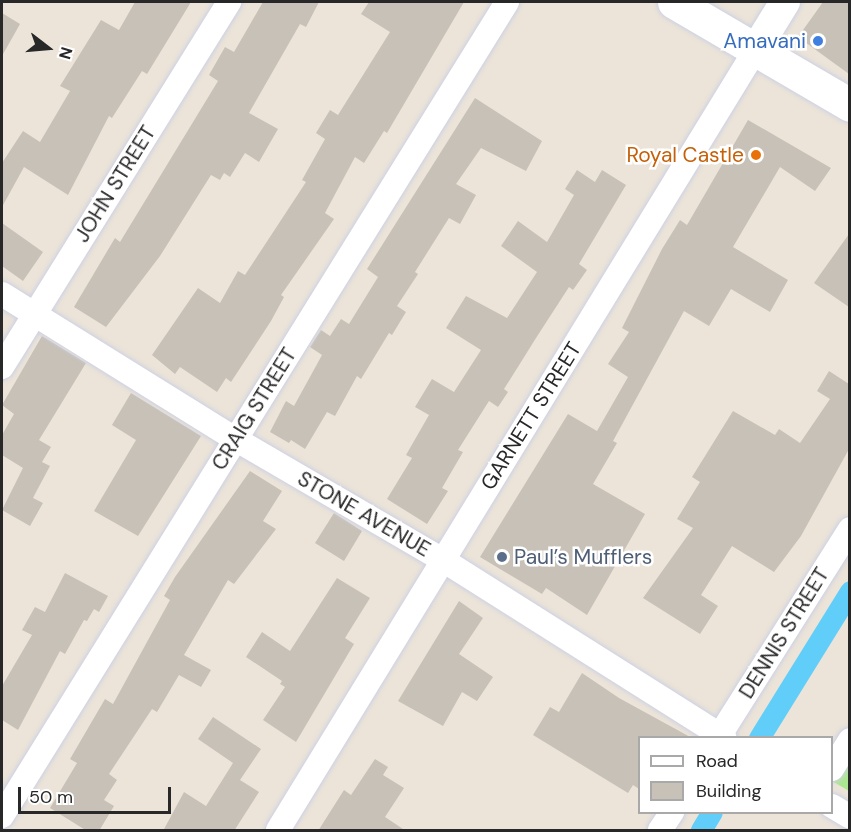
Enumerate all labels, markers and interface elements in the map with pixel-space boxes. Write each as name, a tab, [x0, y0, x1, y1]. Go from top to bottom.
north arrow	[18, 18, 78, 78]
place label: Amavani	[723, 28, 806, 54]
marker: Amavani	[811, 34, 825, 48]
text: N	[54, 45, 77, 62]
street label: JOHN STREET	[69, 121, 161, 247]
place label: Royal Castle	[626, 142, 744, 168]
marker: Royal Castle	[749, 148, 763, 162]
street label: GARNETT STREET	[475, 337, 587, 495]
street label: CRAIG STREET	[206, 343, 302, 475]
street label: STONE AVENUE	[293, 466, 435, 562]
place label: Paul’s Mufflers	[514, 544, 652, 570]
marker: Paul’s Mufflers	[495, 550, 509, 564]
street label: DENNIS STREET	[734, 563, 834, 703]
legend	[638, 736, 833, 814]
text: Road	[696, 749, 738, 773]
scale bar	[21, 775, 174, 813]
text: Building	[696, 779, 761, 803]
text: 50 m	[29, 785, 73, 809]

